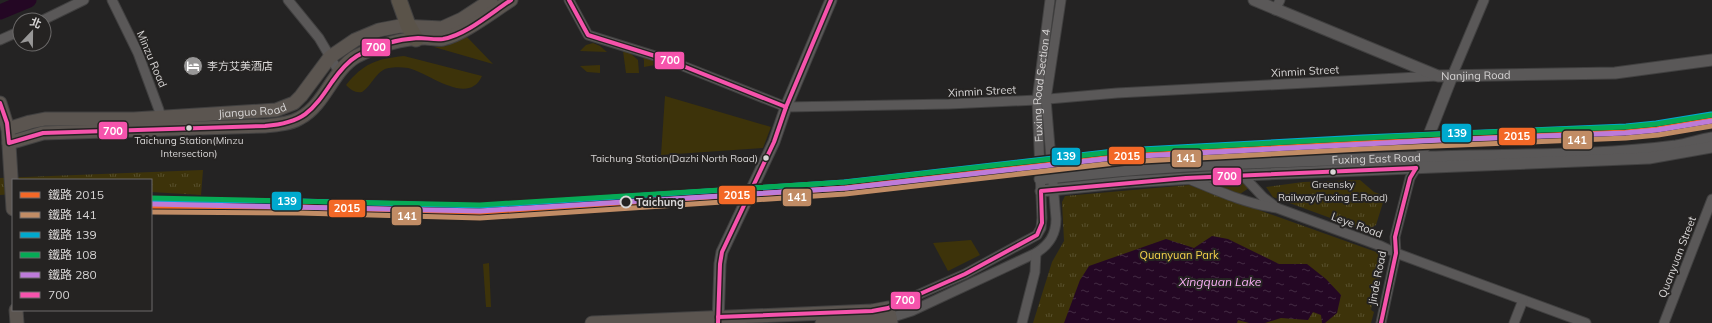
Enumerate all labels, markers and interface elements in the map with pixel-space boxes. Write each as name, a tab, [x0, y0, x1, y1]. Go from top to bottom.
north arrow	[12, 12, 52, 52]
text: 北	[28, 14, 43, 31]
street label: Minzu Road	[134, 28, 170, 90]
street label: Fuxing Road Section 4	[1030, 28, 1053, 142]
line badge: 700	[361, 38, 391, 57]
text: 700	[366, 40, 386, 54]
line badge: 700	[654, 51, 685, 70]
text: 700	[660, 53, 680, 67]
hotel icon: 李方艾美酒店	[182, 55, 204, 77]
place label: 李方艾美酒店	[207, 59, 273, 73]
street label: Xinmin Street	[1271, 62, 1340, 80]
street label: Nanjing Road	[1441, 68, 1511, 83]
street label: Xinmin Street	[948, 82, 1017, 100]
street label: Jianguo Road	[218, 100, 288, 121]
line badge: 700	[98, 121, 128, 140]
marker: Taichung Station(Minzu Intersection)	[184, 123, 194, 133]
line badge: 139	[1441, 123, 1472, 143]
text: 700	[103, 124, 123, 138]
text: 139	[1447, 126, 1467, 140]
line badge: 2015	[1498, 127, 1536, 146]
text: 2015	[1504, 129, 1531, 143]
line badge: 141	[1562, 130, 1593, 150]
text: 141	[1567, 133, 1587, 147]
place label: Taichung Station(Minzu Intersection)	[135, 134, 243, 160]
line badge: 2015	[1108, 146, 1145, 165]
line badge: 139	[1051, 147, 1081, 166]
text: 139	[1056, 149, 1076, 163]
text: 2015	[1114, 149, 1141, 163]
line badge: 141	[1171, 149, 1202, 168]
street label: Fuxing East Road	[1332, 150, 1421, 167]
text: 141	[1176, 151, 1196, 165]
place label: Taichung Station(Dazhi North Road)	[591, 152, 758, 165]
marker: Taichung Station(Dazhi North Road)	[761, 153, 771, 163]
line badge: 700	[1212, 167, 1242, 186]
marker: Greensky Railway(Fuxing E.Road)	[1328, 167, 1338, 177]
text: 700	[1217, 169, 1237, 183]
place label: Greensky Railway(Fuxing E.Road)	[1278, 178, 1388, 204]
legend	[12, 179, 152, 311]
line badge: 2015	[718, 185, 756, 205]
text: 鐵路 2015	[48, 187, 104, 202]
text: 2015	[724, 188, 751, 202]
line badge: 141	[782, 188, 812, 207]
text: 141	[787, 190, 807, 204]
line badge: 139	[271, 191, 302, 211]
text: 139	[277, 194, 297, 208]
marker: Taichung	[619, 195, 633, 209]
place label: Taichung	[636, 195, 684, 209]
line badge: 2015	[328, 199, 366, 218]
text: 2015	[334, 201, 361, 215]
line badge: 141	[391, 206, 422, 226]
text: 鐵路 141	[48, 207, 97, 222]
text: 141	[397, 209, 417, 223]
street label: Leye Road	[1329, 209, 1385, 241]
street label: Quanyuan Street	[1655, 214, 1699, 300]
text: 鐵路 139	[48, 227, 97, 242]
text: 鐵路 108	[48, 247, 97, 262]
park label: Quanyuan Park	[1139, 248, 1219, 262]
street label: Jinde Road	[1365, 250, 1389, 306]
text: 鐵路 280	[48, 267, 97, 282]
water label: Xingquan Lake	[1178, 274, 1262, 289]
text: 700	[48, 287, 70, 302]
line badge: 700	[890, 291, 921, 310]
text: 700	[895, 293, 915, 307]

